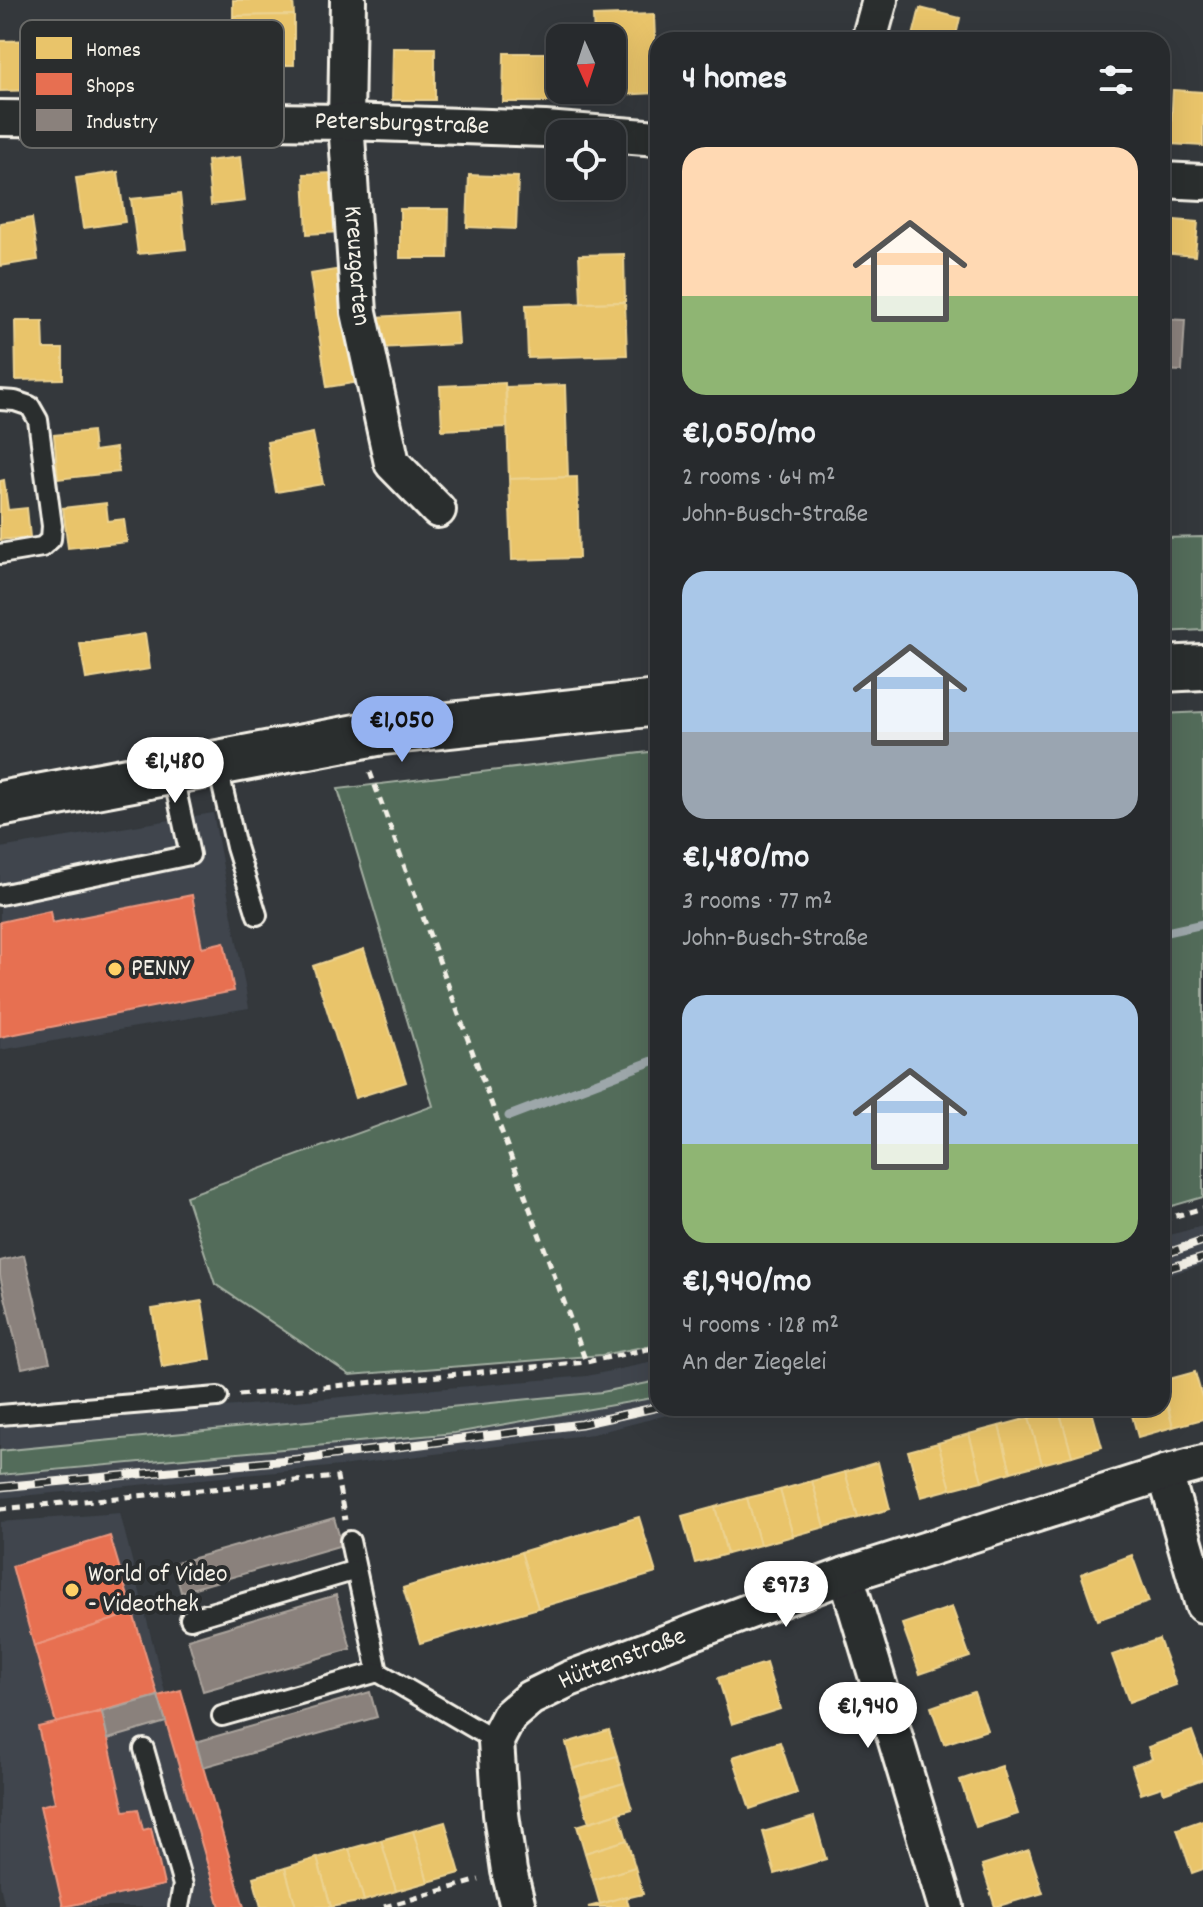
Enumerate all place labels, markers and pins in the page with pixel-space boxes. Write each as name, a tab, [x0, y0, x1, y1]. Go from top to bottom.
pin: €1,050	[337, 696, 467, 764]
pin: €1,480	[110, 737, 240, 805]
place label: PENNY	[131, 951, 191, 988]
marker: PENNY	[106, 960, 124, 978]
place label: World of Video - Videothek	[88, 1557, 228, 1624]
pin: €973	[739, 1561, 833, 1629]
marker: World of Video - Videothek	[63, 1581, 81, 1599]
pin: €1,940	[803, 1682, 933, 1750]

